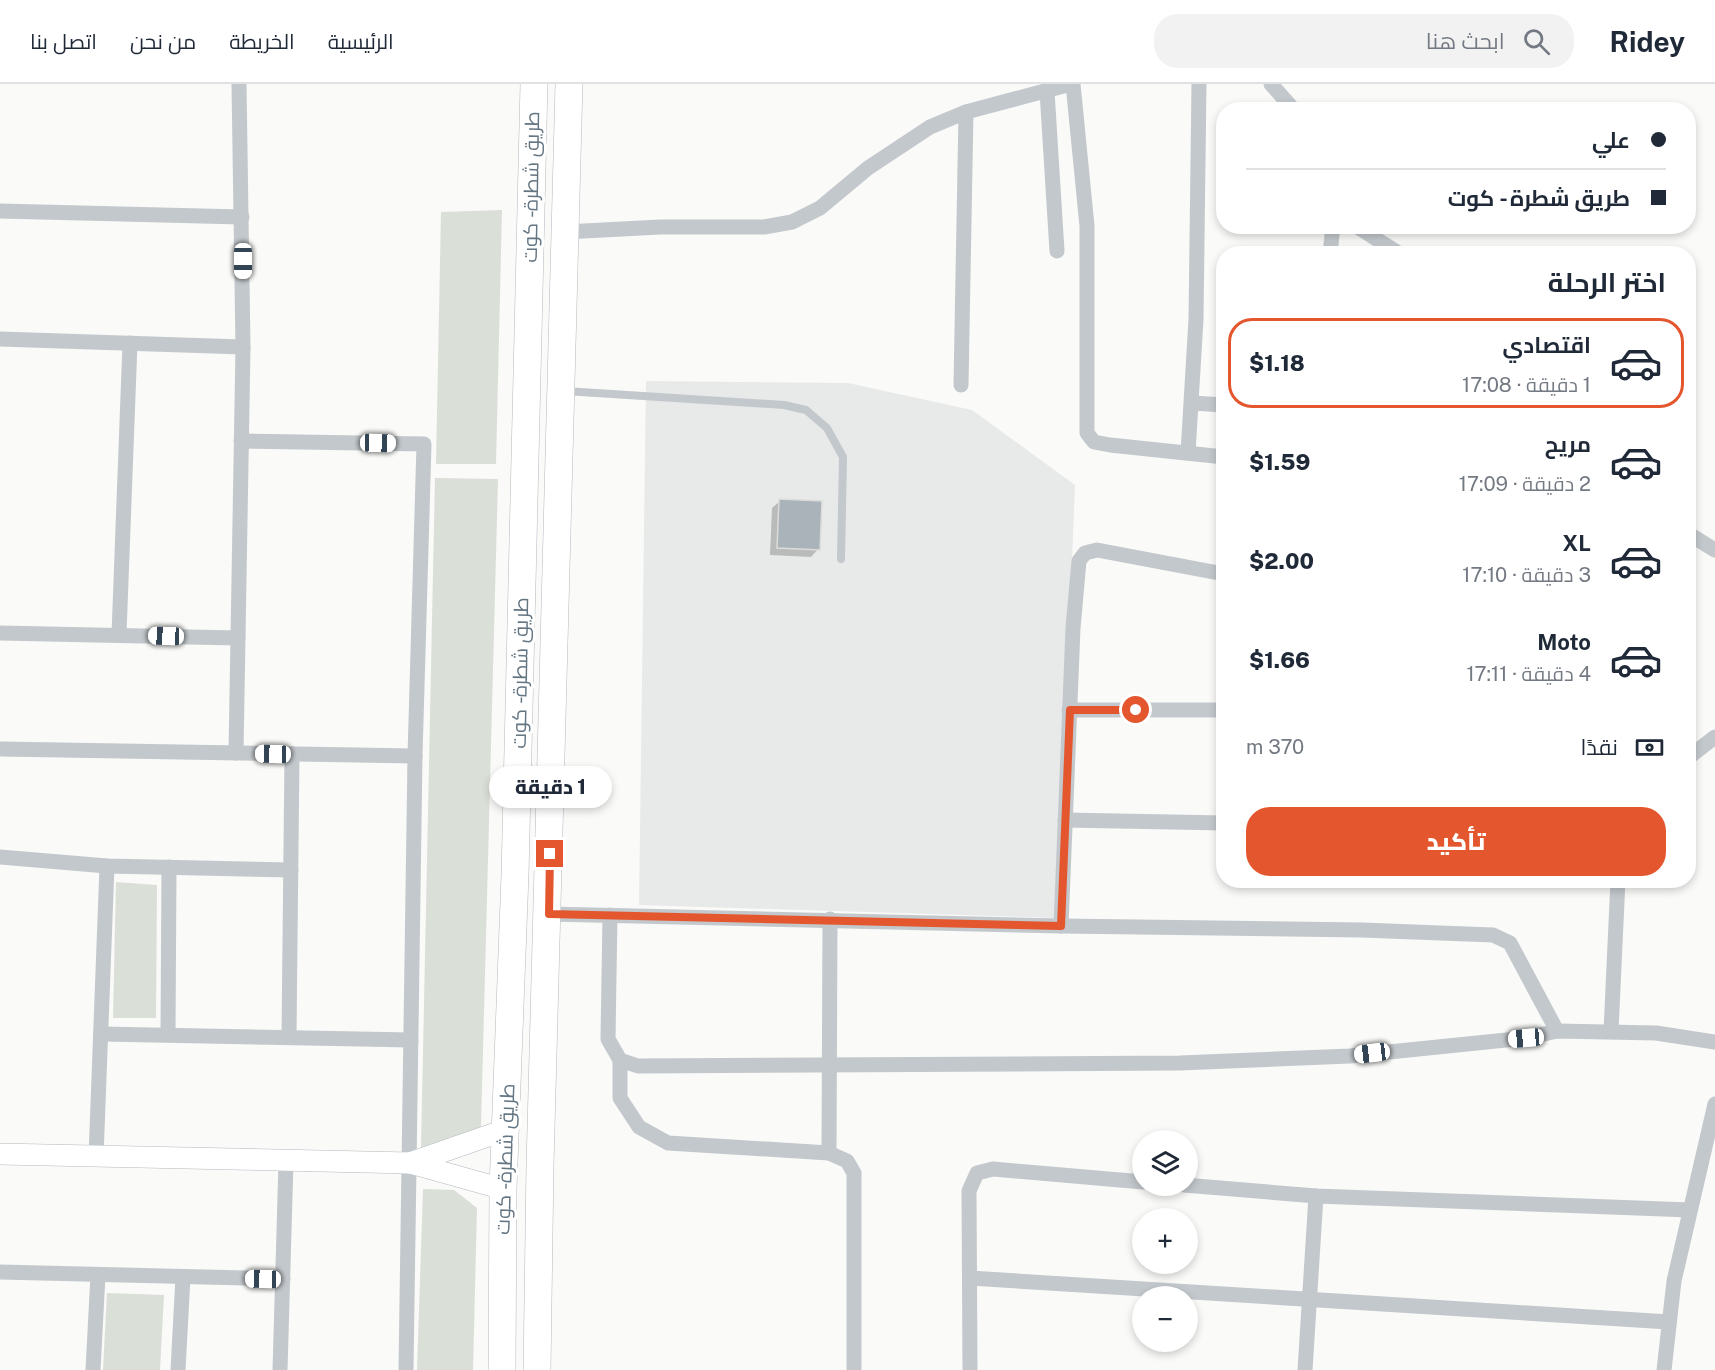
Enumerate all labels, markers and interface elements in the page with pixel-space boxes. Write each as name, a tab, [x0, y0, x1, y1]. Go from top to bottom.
search box	[1154, 14, 1574, 68]
icon: search	[1520, 25, 1553, 58]
text: Ridey	[1610, 25, 1685, 58]
text: ابحث هنا	[1426, 28, 1505, 54]
text: اتصل بنا	[30, 29, 97, 54]
text: من نحن	[130, 29, 196, 54]
text: الخريطة	[229, 29, 295, 54]
text: الرئيسية	[328, 29, 394, 54]
street label: طريق شطرة - كوت	[518, 111, 545, 263]
text: علي	[1592, 127, 1630, 153]
text: طريق شطرة - كوت	[1448, 185, 1630, 211]
car	[234, 243, 252, 279]
text: اختر الرحلة	[1548, 266, 1666, 298]
text: اقتصادي	[1502, 332, 1591, 358]
icon: car	[1609, 336, 1663, 390]
text: $1.18	[1249, 350, 1305, 376]
text: 1 دقيقة · 17:08	[1462, 373, 1591, 397]
text: مريح	[1545, 431, 1591, 457]
car	[360, 434, 396, 452]
icon: car	[1609, 435, 1663, 489]
text: $1.59	[1249, 449, 1310, 475]
text: 2 دقيقة · 17:09	[1459, 472, 1591, 496]
text: XL	[1563, 530, 1591, 556]
icon: car	[1609, 534, 1663, 588]
text: $2.00	[1249, 548, 1314, 574]
text: 3 دقيقة · 17:10	[1462, 563, 1591, 587]
street label: طريق شطرة - كوت	[507, 597, 534, 749]
car	[148, 626, 184, 646]
text: Moto	[1537, 629, 1591, 655]
icon: car	[1609, 633, 1663, 687]
text: $1.66	[1249, 647, 1310, 673]
text: 4 دقيقة · 17:11	[1466, 662, 1591, 686]
route start	[1122, 696, 1149, 723]
icon: cash	[1633, 731, 1666, 764]
text: نقدًا	[1580, 734, 1618, 760]
text: 370 m	[1246, 735, 1304, 759]
car	[255, 745, 291, 763]
callout: 1 دقيقة	[488, 767, 612, 809]
text: 1 دقيقة	[515, 775, 586, 799]
button: تأكيد	[1246, 807, 1666, 876]
route end	[536, 840, 563, 867]
car	[1507, 1027, 1545, 1049]
car	[1353, 1042, 1391, 1064]
street label: طريق شطرة - كوت	[490, 1083, 521, 1235]
map controls	[1132, 1130, 1198, 1352]
button: layers	[1132, 1130, 1198, 1196]
button: +	[1132, 1208, 1198, 1274]
car	[245, 1270, 281, 1288]
button: −	[1132, 1286, 1198, 1352]

